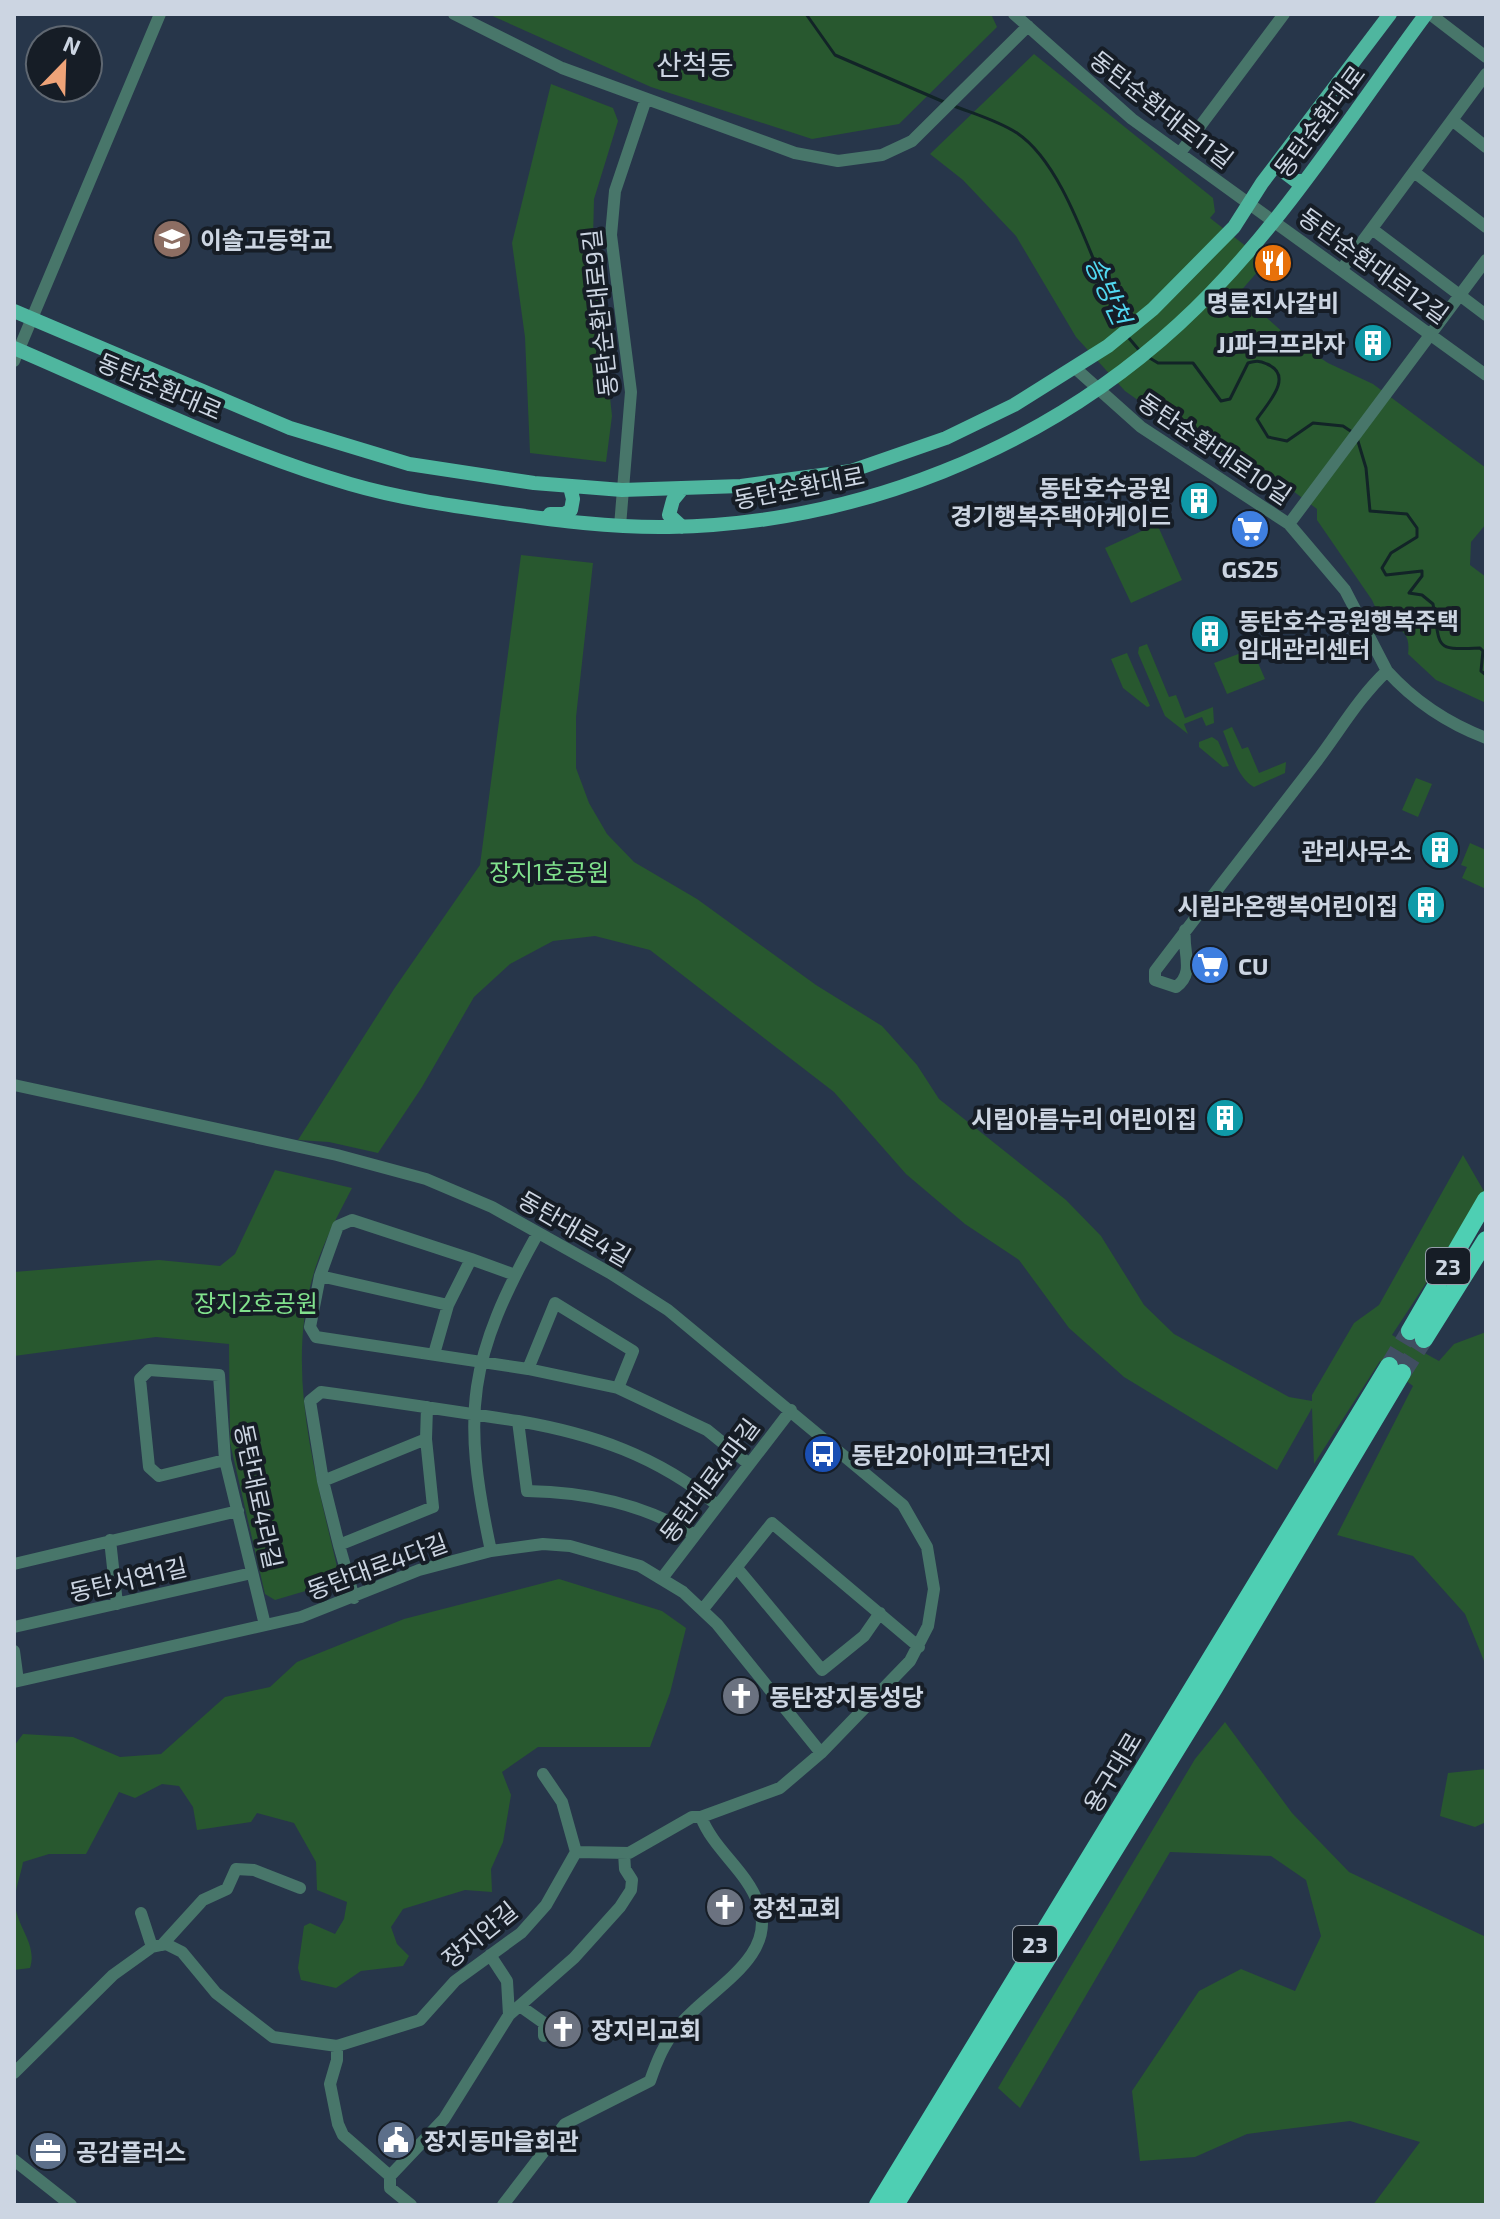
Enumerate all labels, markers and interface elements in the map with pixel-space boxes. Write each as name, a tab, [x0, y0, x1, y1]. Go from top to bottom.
north arrow	[24, 24, 104, 104]
text: N	[60, 30, 85, 60]
street label: 동탄순환대로11길	[1085, 44, 1239, 174]
district label: 산척동	[656, 47, 734, 81]
street label: 동탄순환대로	[1268, 59, 1370, 183]
street label: 동탄순환대로12길	[1294, 201, 1454, 329]
school or university icon: 이솔고등학교	[151, 218, 193, 260]
place label: 이솔고등학교	[200, 225, 332, 254]
street label: 동탄순환대로9길	[576, 228, 622, 398]
restaurant icon: 명륜진사갈비	[1252, 242, 1294, 284]
water label: 송방천	[1080, 251, 1140, 332]
place label: 명륜진사갈비	[1207, 288, 1339, 317]
building icon: JJ파크프라자	[1352, 322, 1394, 364]
place label: JJ파크프라자	[1217, 329, 1345, 358]
street label: 동탄순환대로	[93, 347, 227, 425]
street label: 동탄순환대로10길	[1133, 386, 1297, 510]
street label: 동탄순환대로	[731, 460, 867, 514]
place label: 동탄호수공원 경기행복주택아케이드	[950, 473, 1171, 530]
building icon: 동탄호수공원 경기행복주택아케이드	[1178, 480, 1220, 522]
supermarket icon: GS25	[1229, 508, 1271, 550]
place label: GS25	[1222, 554, 1278, 583]
place label: 동탄호수공원행복주택 임대관리센터	[1238, 606, 1459, 663]
building icon: 동탄호수공원행복주택 임대관리센터	[1189, 613, 1231, 655]
building icon: 관리사무소	[1419, 829, 1461, 871]
place label: 관리사무소	[1302, 836, 1412, 865]
park label: 장지1호공원	[489, 857, 609, 886]
building icon: 시립라온행복어린이집	[1405, 884, 1447, 926]
place label: 시립라온행복어린이집	[1177, 891, 1398, 920]
supermarket icon: CU	[1189, 944, 1231, 986]
place label: CU	[1238, 951, 1269, 980]
building icon: 시립아름누리 어린이집	[1204, 1097, 1246, 1139]
place label: 시립아름누리 어린이집	[971, 1104, 1197, 1133]
street label: 동탄대로4길	[514, 1184, 636, 1272]
road number: 23	[1426, 1248, 1470, 1284]
park label: 장지2호공원	[194, 1288, 318, 1317]
street label: 동탄대로4마길	[653, 1412, 765, 1548]
street label: 동탄대로4라길	[230, 1421, 288, 1571]
bus stop icon: 동탄2아이파크1단지	[802, 1433, 844, 1475]
place label: 동탄2아이파크1단지	[851, 1440, 1052, 1469]
street label: 동탄대로4다길	[303, 1527, 451, 1605]
street label: 동탄서연1길	[66, 1551, 190, 1607]
church icon: 동탄장지동성당	[720, 1675, 762, 1717]
place label: 동탄장지동성당	[769, 1682, 924, 1711]
street label: 용구대로	[1077, 1727, 1147, 1817]
church icon: 장천교회	[704, 1886, 746, 1928]
place label: 장천교회	[753, 1893, 841, 1922]
street label: 장지안길	[436, 1895, 522, 1973]
road number: 23	[1013, 1926, 1057, 1962]
church icon: 장지리교회	[542, 2008, 584, 2050]
place label: 장지리교회	[591, 2015, 701, 2044]
public building icon: 장지동마을회관	[375, 2119, 417, 2161]
place label: 장지동마을회관	[424, 2126, 579, 2155]
office icon: 공감플러스	[27, 2130, 69, 2172]
place label: 공감플러스	[76, 2137, 186, 2166]

